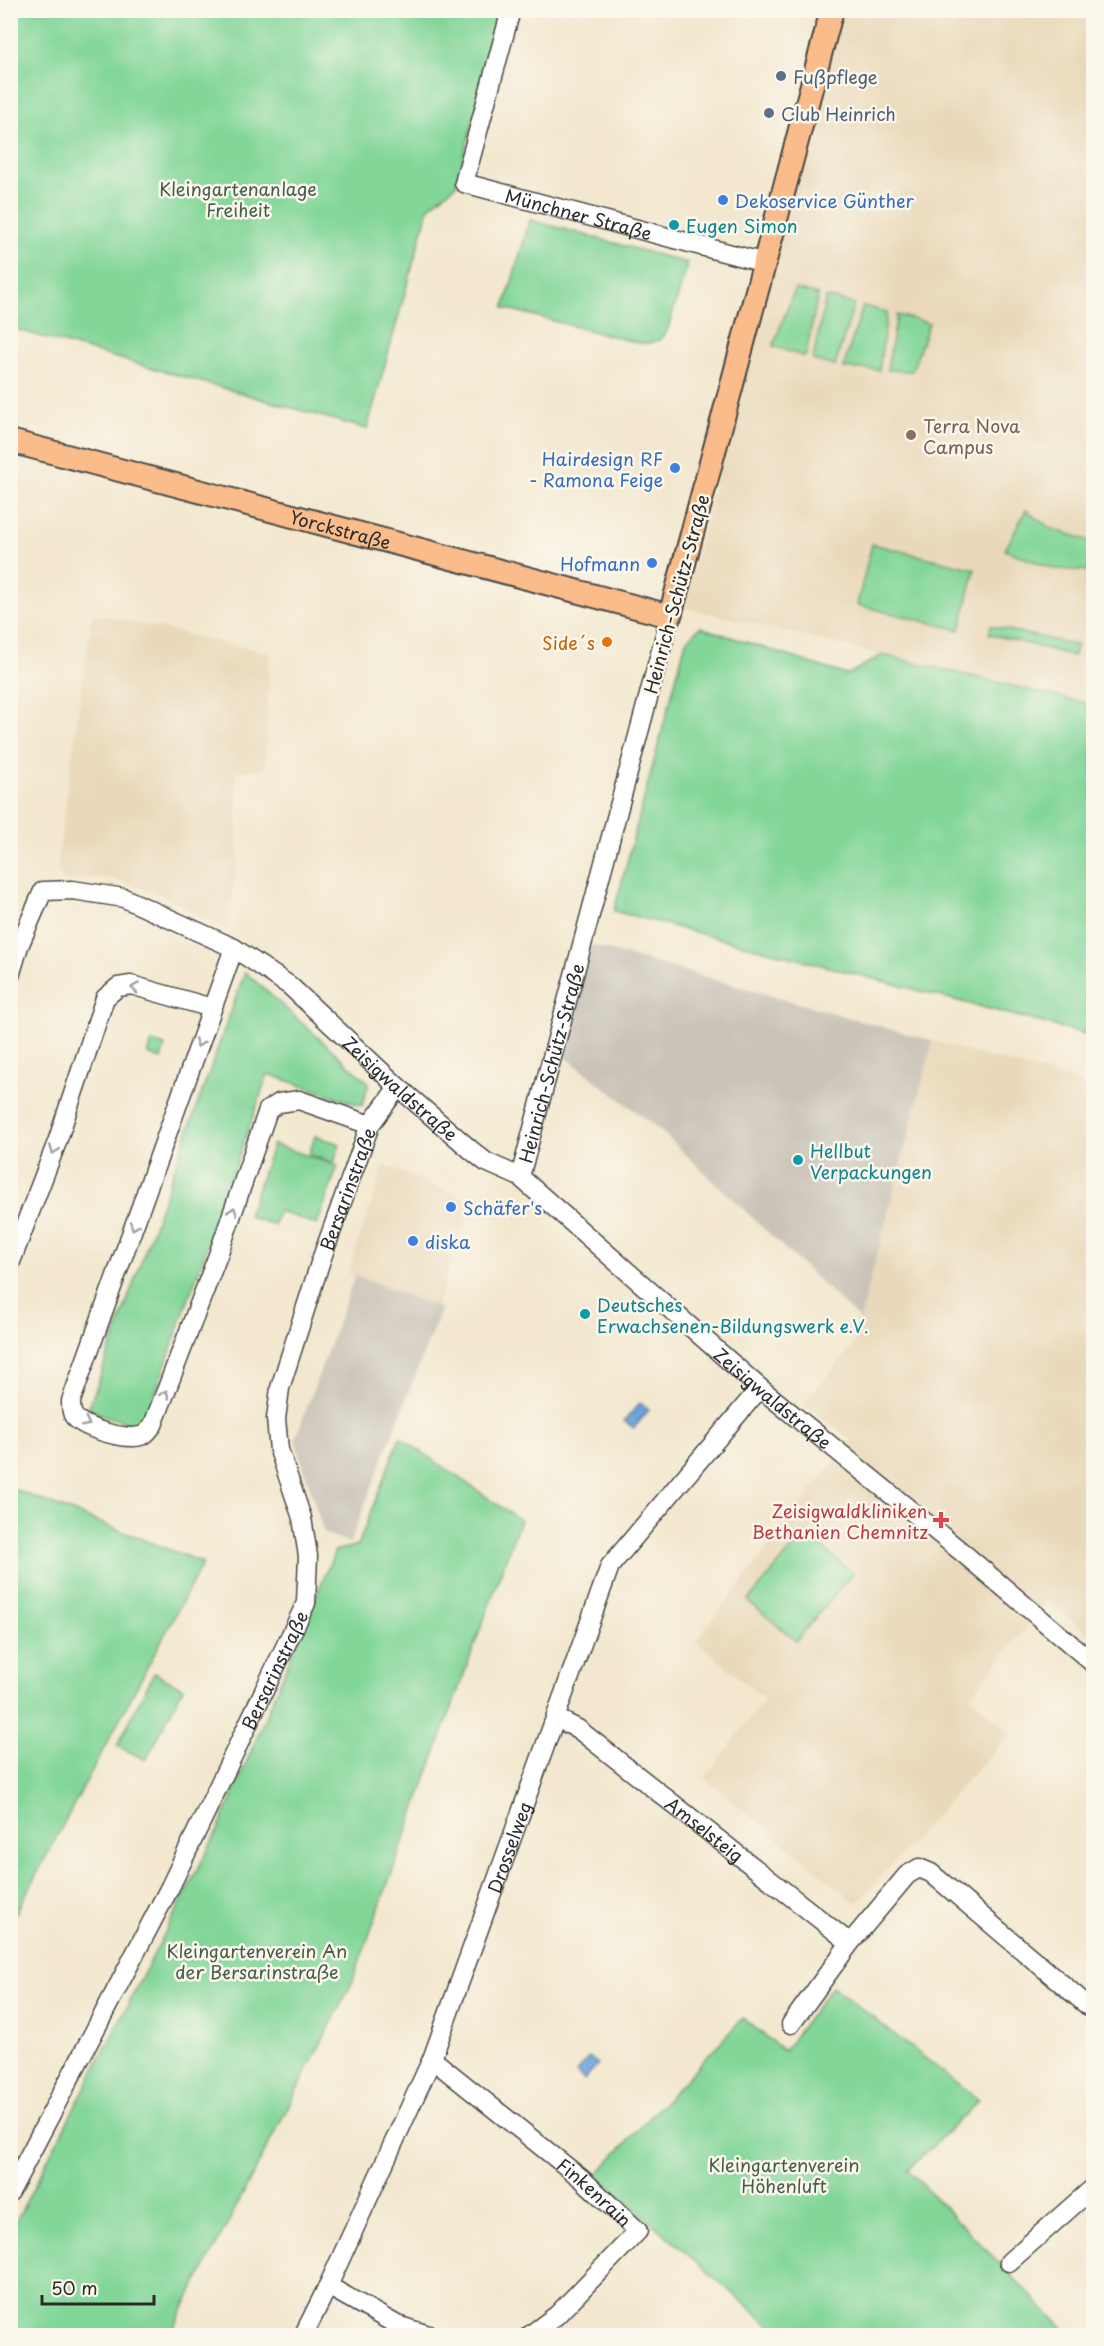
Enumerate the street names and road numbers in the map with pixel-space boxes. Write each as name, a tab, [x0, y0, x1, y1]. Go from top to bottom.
street label: Münchner Straße	[502, 181, 655, 246]
street label: Heinrich-Schütz-Straße	[636, 491, 716, 697]
street label: Yorckstraße	[287, 502, 394, 555]
street label: Heinrich-Schütz-Straße	[511, 960, 590, 1166]
street label: Zeisigwaldstraße	[337, 1029, 464, 1147]
street label: Bersarinstraße	[312, 1124, 382, 1254]
street label: Zeisigwaldstraße	[708, 1340, 838, 1455]
street label: Bersarinstraße	[234, 1606, 314, 1734]
street label: Amselsteig	[660, 1789, 750, 1868]
street label: Drosselweg	[480, 1797, 537, 1896]
street label: Finkenrain	[551, 2151, 638, 2233]

